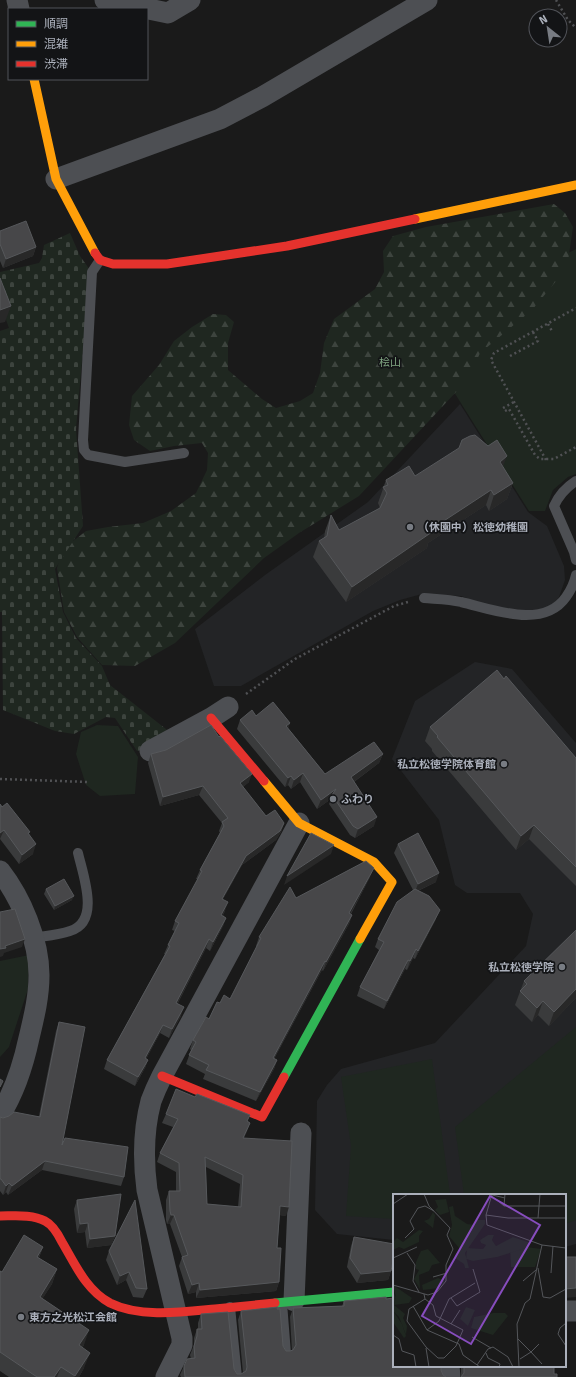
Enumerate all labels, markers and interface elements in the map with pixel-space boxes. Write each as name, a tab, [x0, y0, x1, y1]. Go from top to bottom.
legend	[8, 8, 148, 80]
north arrow	[528, 8, 568, 48]
text: N	[537, 12, 550, 27]
text: 順調	[44, 17, 68, 32]
text: 混雑	[44, 37, 68, 52]
text: 渋滞	[44, 57, 68, 72]
park label: 桧山	[379, 356, 401, 369]
place label: （休園中）松徳幼稚園	[418, 521, 528, 534]
marker: （休園中）松徳幼稚園	[405, 522, 415, 532]
place label: 私立松徳学院体育館	[397, 758, 496, 771]
marker: 私立松徳学院体育館	[499, 759, 509, 769]
place label: ふわり	[341, 793, 374, 806]
marker: ふわり	[328, 794, 338, 804]
place label: 私立松徳学院	[488, 961, 554, 974]
marker: 私立松徳学院	[557, 962, 567, 972]
inset map	[393, 1194, 566, 1367]
place label: 東方之光松江会館	[29, 1311, 117, 1324]
marker: 東方之光松江会館	[16, 1312, 26, 1322]

